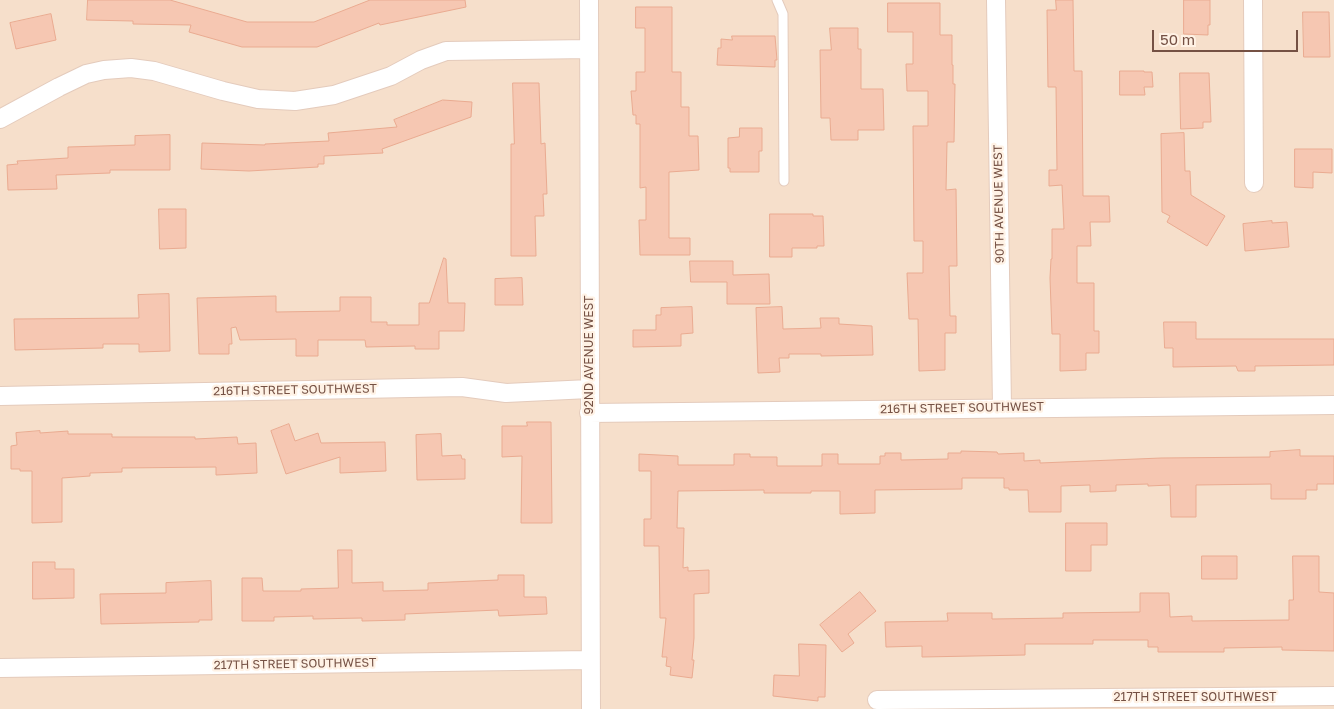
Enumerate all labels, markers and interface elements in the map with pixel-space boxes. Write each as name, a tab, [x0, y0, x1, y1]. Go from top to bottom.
scale bar	[1154, 20, 1300, 52]
text: 50 m	[1160, 30, 1195, 48]
street label: 90TH AVENUE WEST	[991, 145, 1007, 263]
street label: 92ND AVENUE WEST	[582, 295, 596, 415]
street label: 216TH STREET SOUTHWEST	[213, 381, 377, 399]
street label: 216TH STREET SOUTHWEST	[880, 399, 1044, 417]
street label: 217TH STREET SOUTHWEST	[213, 655, 377, 673]
street label: 217TH STREET SOUTHWEST	[1114, 690, 1276, 704]

